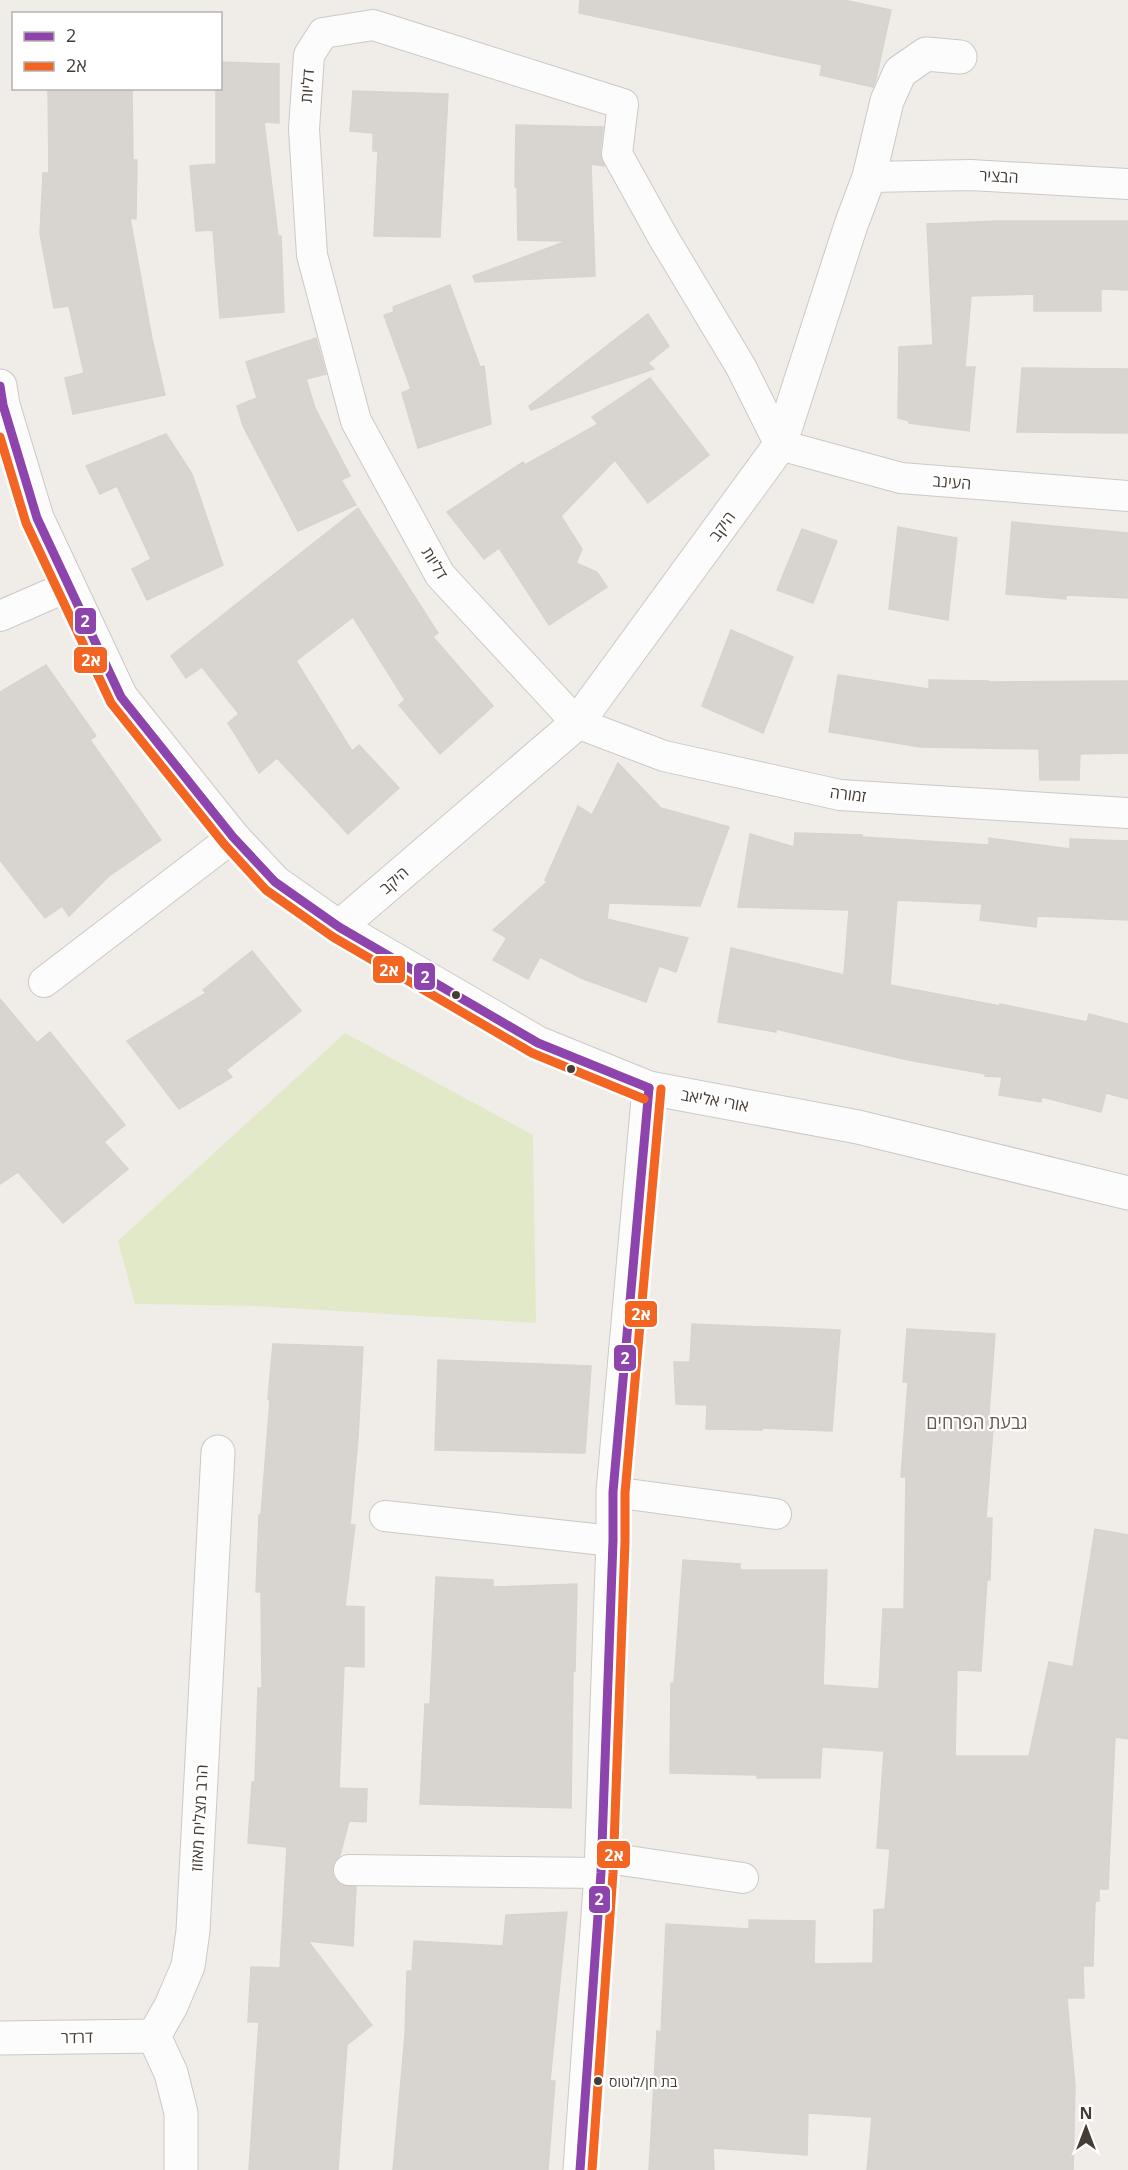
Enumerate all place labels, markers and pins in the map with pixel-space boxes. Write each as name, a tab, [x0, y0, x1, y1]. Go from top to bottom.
unlabelled marker	[450, 989, 462, 1001]
unlabelled marker	[565, 1063, 577, 1075]
place label: בת חן/לוטוס	[609, 2072, 678, 2091]
marker: בת חן/לוטוס	[592, 2075, 604, 2087]

